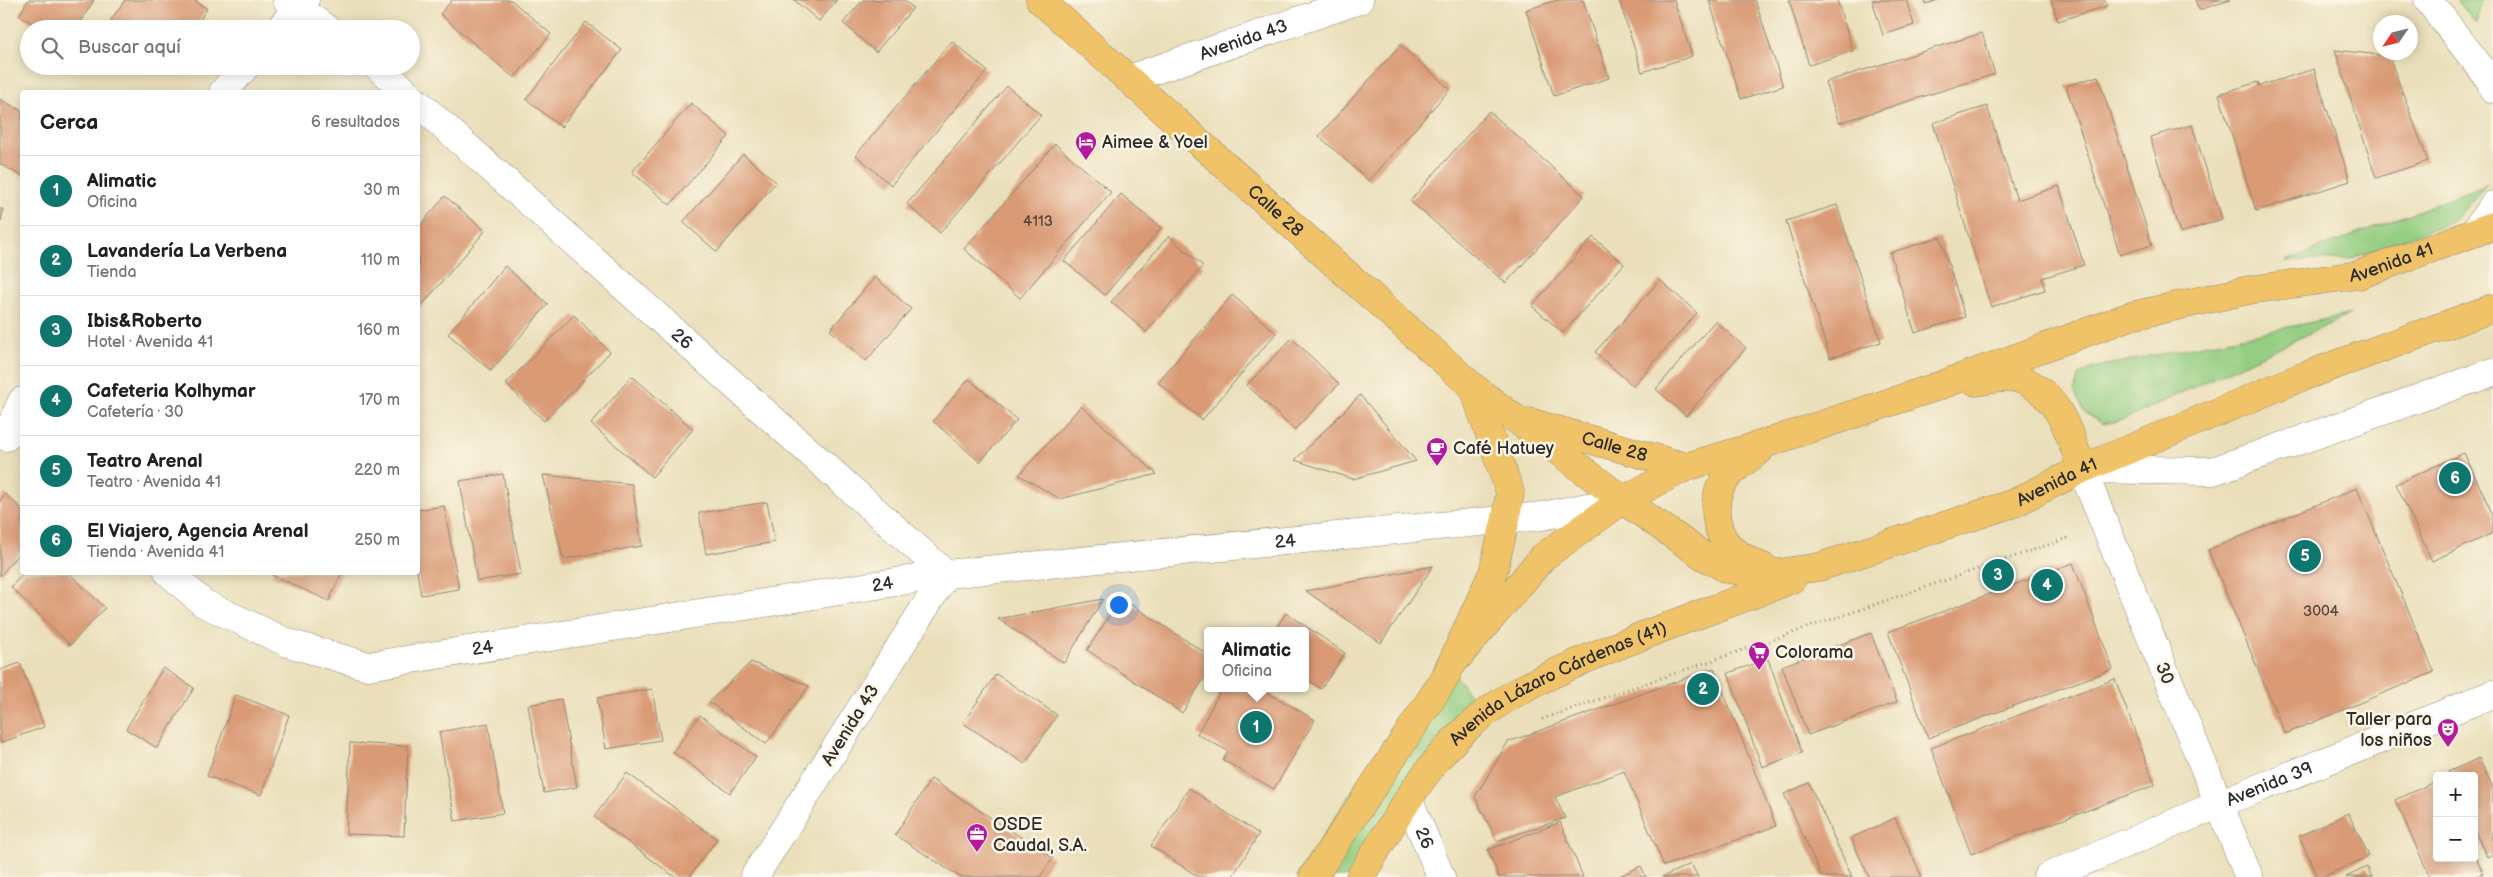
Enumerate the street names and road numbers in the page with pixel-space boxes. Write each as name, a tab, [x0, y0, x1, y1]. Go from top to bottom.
street label: Avenida 43	[1197, 15, 1290, 65]
street label: Calle 28	[1243, 181, 1307, 241]
street label: Avenida 41	[2348, 239, 2436, 287]
street label: 26	[667, 324, 697, 354]
street label: Calle 28	[1579, 428, 1650, 466]
street label: Avenida 41	[2013, 454, 2100, 511]
street label: 24	[1274, 530, 1297, 553]
street label: 24	[870, 573, 895, 597]
street label: Avenida Lázaro Cárdenas (41)	[1445, 617, 1670, 750]
street label: 24	[471, 636, 495, 660]
street label: 30	[2151, 659, 2178, 687]
street label: Avenida 43	[817, 681, 884, 770]
street label: Avenida 39	[2223, 758, 2316, 811]
street label: 26	[1410, 824, 1438, 852]

